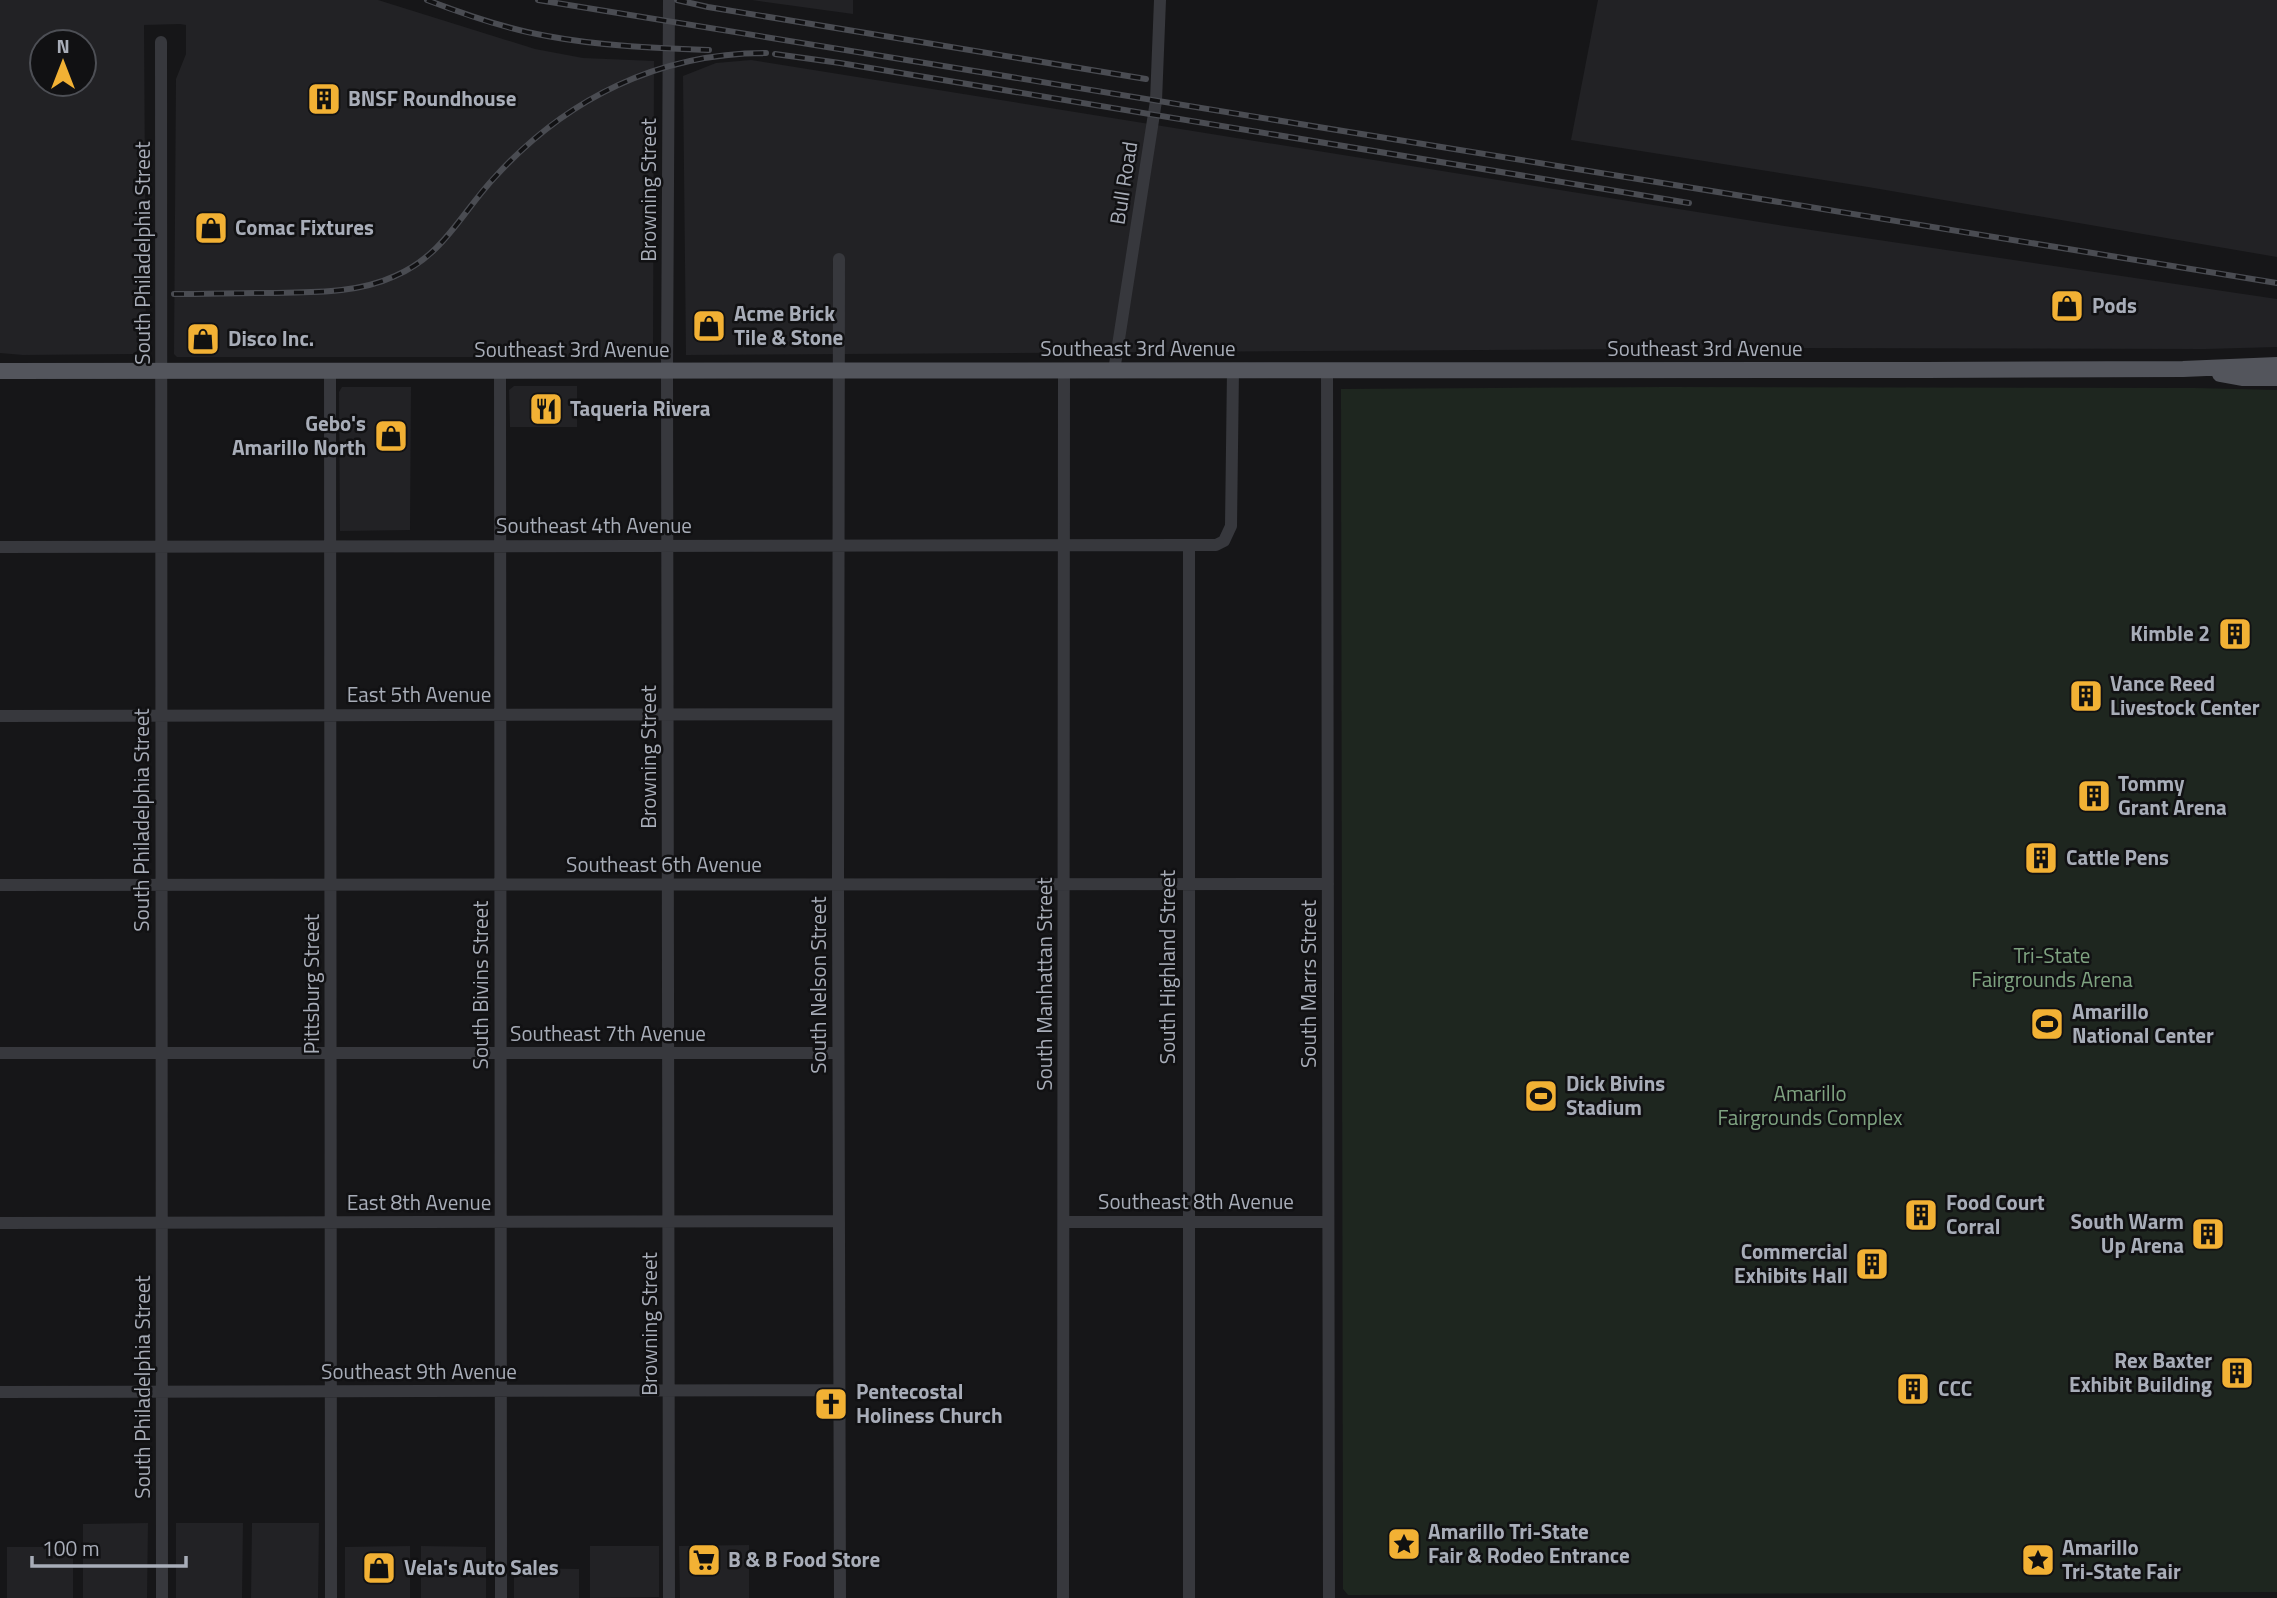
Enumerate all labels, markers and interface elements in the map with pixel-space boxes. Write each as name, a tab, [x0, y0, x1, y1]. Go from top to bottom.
north arrow	[28, 28, 98, 98]
text: N	[56, 31, 70, 60]
building icon: BNSF Roundhouse	[305, 80, 343, 118]
place label: BNSF Roundhouse	[348, 82, 516, 114]
street label: Browning Street	[632, 118, 664, 262]
street label: Bull Road	[1101, 139, 1145, 227]
street label: South Philadelphia Street	[126, 141, 158, 365]
shop icon: Comac Fixtures	[192, 209, 230, 247]
place label: Comac Fixtures	[235, 211, 374, 243]
shop icon: Pods	[2048, 287, 2086, 325]
place label: Pods	[2092, 289, 2137, 321]
place label: Acme Brick Tile & Stone	[734, 297, 843, 353]
shop icon: Acme Brick Tile & Stone	[690, 307, 728, 345]
shop icon: Disco Inc.	[184, 320, 222, 358]
place label: Disco Inc.	[228, 322, 314, 354]
street label: Southeast 3rd Avenue	[1040, 332, 1236, 364]
street label: Southeast 3rd Avenue	[1607, 332, 1803, 364]
street label: Southeast 3rd Avenue	[474, 333, 670, 365]
restaurant icon: Taqueria Rivera	[527, 390, 565, 428]
place label: Taqueria Rivera	[570, 392, 711, 424]
place label: Gebo's Amarillo North	[232, 407, 366, 463]
shop icon: Gebo's Amarillo North	[372, 417, 410, 455]
street label: Southeast 4th Avenue	[496, 509, 692, 541]
building icon: Kimble 2	[2216, 615, 2254, 653]
place label: Kimble 2	[2130, 617, 2210, 649]
place label: Vance Reed Livestock Center	[2110, 667, 2260, 723]
building icon: Vance Reed Livestock Center	[2067, 677, 2105, 715]
street label: East 5th Avenue	[347, 678, 491, 710]
street label: Browning Street	[632, 685, 664, 829]
street label: South Philadelphia Street	[125, 708, 157, 932]
place label: Tommy Grant Arena	[2118, 767, 2227, 823]
building icon: Tommy Grant Arena	[2075, 777, 2113, 815]
building icon: Cattle Pens	[2022, 839, 2060, 877]
place label: Cattle Pens	[2066, 841, 2169, 873]
street label: Southeast 6th Avenue	[566, 848, 762, 880]
street label: South Highland Street	[1151, 869, 1183, 1064]
street label: South Manhattan Street	[1028, 877, 1060, 1091]
street label: South Nelson Street	[802, 896, 834, 1074]
street label: South Marrs Street	[1292, 899, 1324, 1068]
street label: South Bivins Street	[464, 900, 496, 1069]
street label: Pittsburg Street	[295, 913, 327, 1054]
park label: Tri-State Fairgrounds Arena	[1971, 939, 2133, 995]
place label: Amarillo National Center	[2072, 995, 2214, 1051]
sports icon: Amarillo National Center	[2028, 1005, 2066, 1043]
street label: Southeast 7th Avenue	[510, 1017, 706, 1049]
place label: Dick Bivins Stadium	[1566, 1067, 1665, 1123]
sports icon: Dick Bivins Stadium	[1522, 1077, 1560, 1115]
park label: Amarillo Fairgrounds Complex	[1717, 1077, 1903, 1133]
street label: Southeast 8th Avenue	[1098, 1185, 1294, 1217]
street label: East 8th Avenue	[347, 1186, 491, 1218]
place label: Food Court Corral	[1946, 1186, 2045, 1242]
building icon: Food Court Corral	[1902, 1196, 1940, 1234]
place label: South Warm Up Arena	[2071, 1205, 2184, 1261]
building icon: South Warm Up Arena	[2189, 1215, 2227, 1253]
place label: Commercial Exhibits Hall	[1734, 1235, 1848, 1291]
building icon: Commercial Exhibits Hall	[1853, 1245, 1891, 1283]
street label: Browning Street	[633, 1252, 665, 1396]
street label: South Philadelphia Street	[126, 1275, 158, 1499]
place label: Rex Baxter Exhibit Building	[2069, 1344, 2212, 1400]
building icon: Rex Baxter Exhibit Building	[2218, 1354, 2256, 1392]
street label: Southeast 9th Avenue	[321, 1355, 517, 1387]
building icon: CCC	[1894, 1370, 1932, 1408]
place label: CCC	[1938, 1372, 1972, 1404]
place label: Pentecostal Holiness Church	[856, 1375, 1003, 1431]
church icon: Pentecostal Holiness Church	[812, 1385, 850, 1423]
place label: Amarillo Tri-State Fair & Rodeo Entrance	[1428, 1515, 1630, 1571]
scale bar	[32, 1524, 186, 1568]
place icon: Amarillo Tri-State Fair & Rodeo Entrance	[1385, 1525, 1423, 1563]
place label: Amarillo Tri-State Fair	[2062, 1531, 2181, 1587]
text: 100 m	[42, 1532, 99, 1564]
supermarket icon: B & B Food Store	[685, 1541, 723, 1579]
place icon: Amarillo Tri-State Fair	[2019, 1541, 2057, 1579]
place label: B & B Food Store	[728, 1543, 880, 1575]
shop icon: Vela's Auto Sales	[360, 1549, 398, 1587]
place label: Vela's Auto Sales	[404, 1551, 559, 1583]

